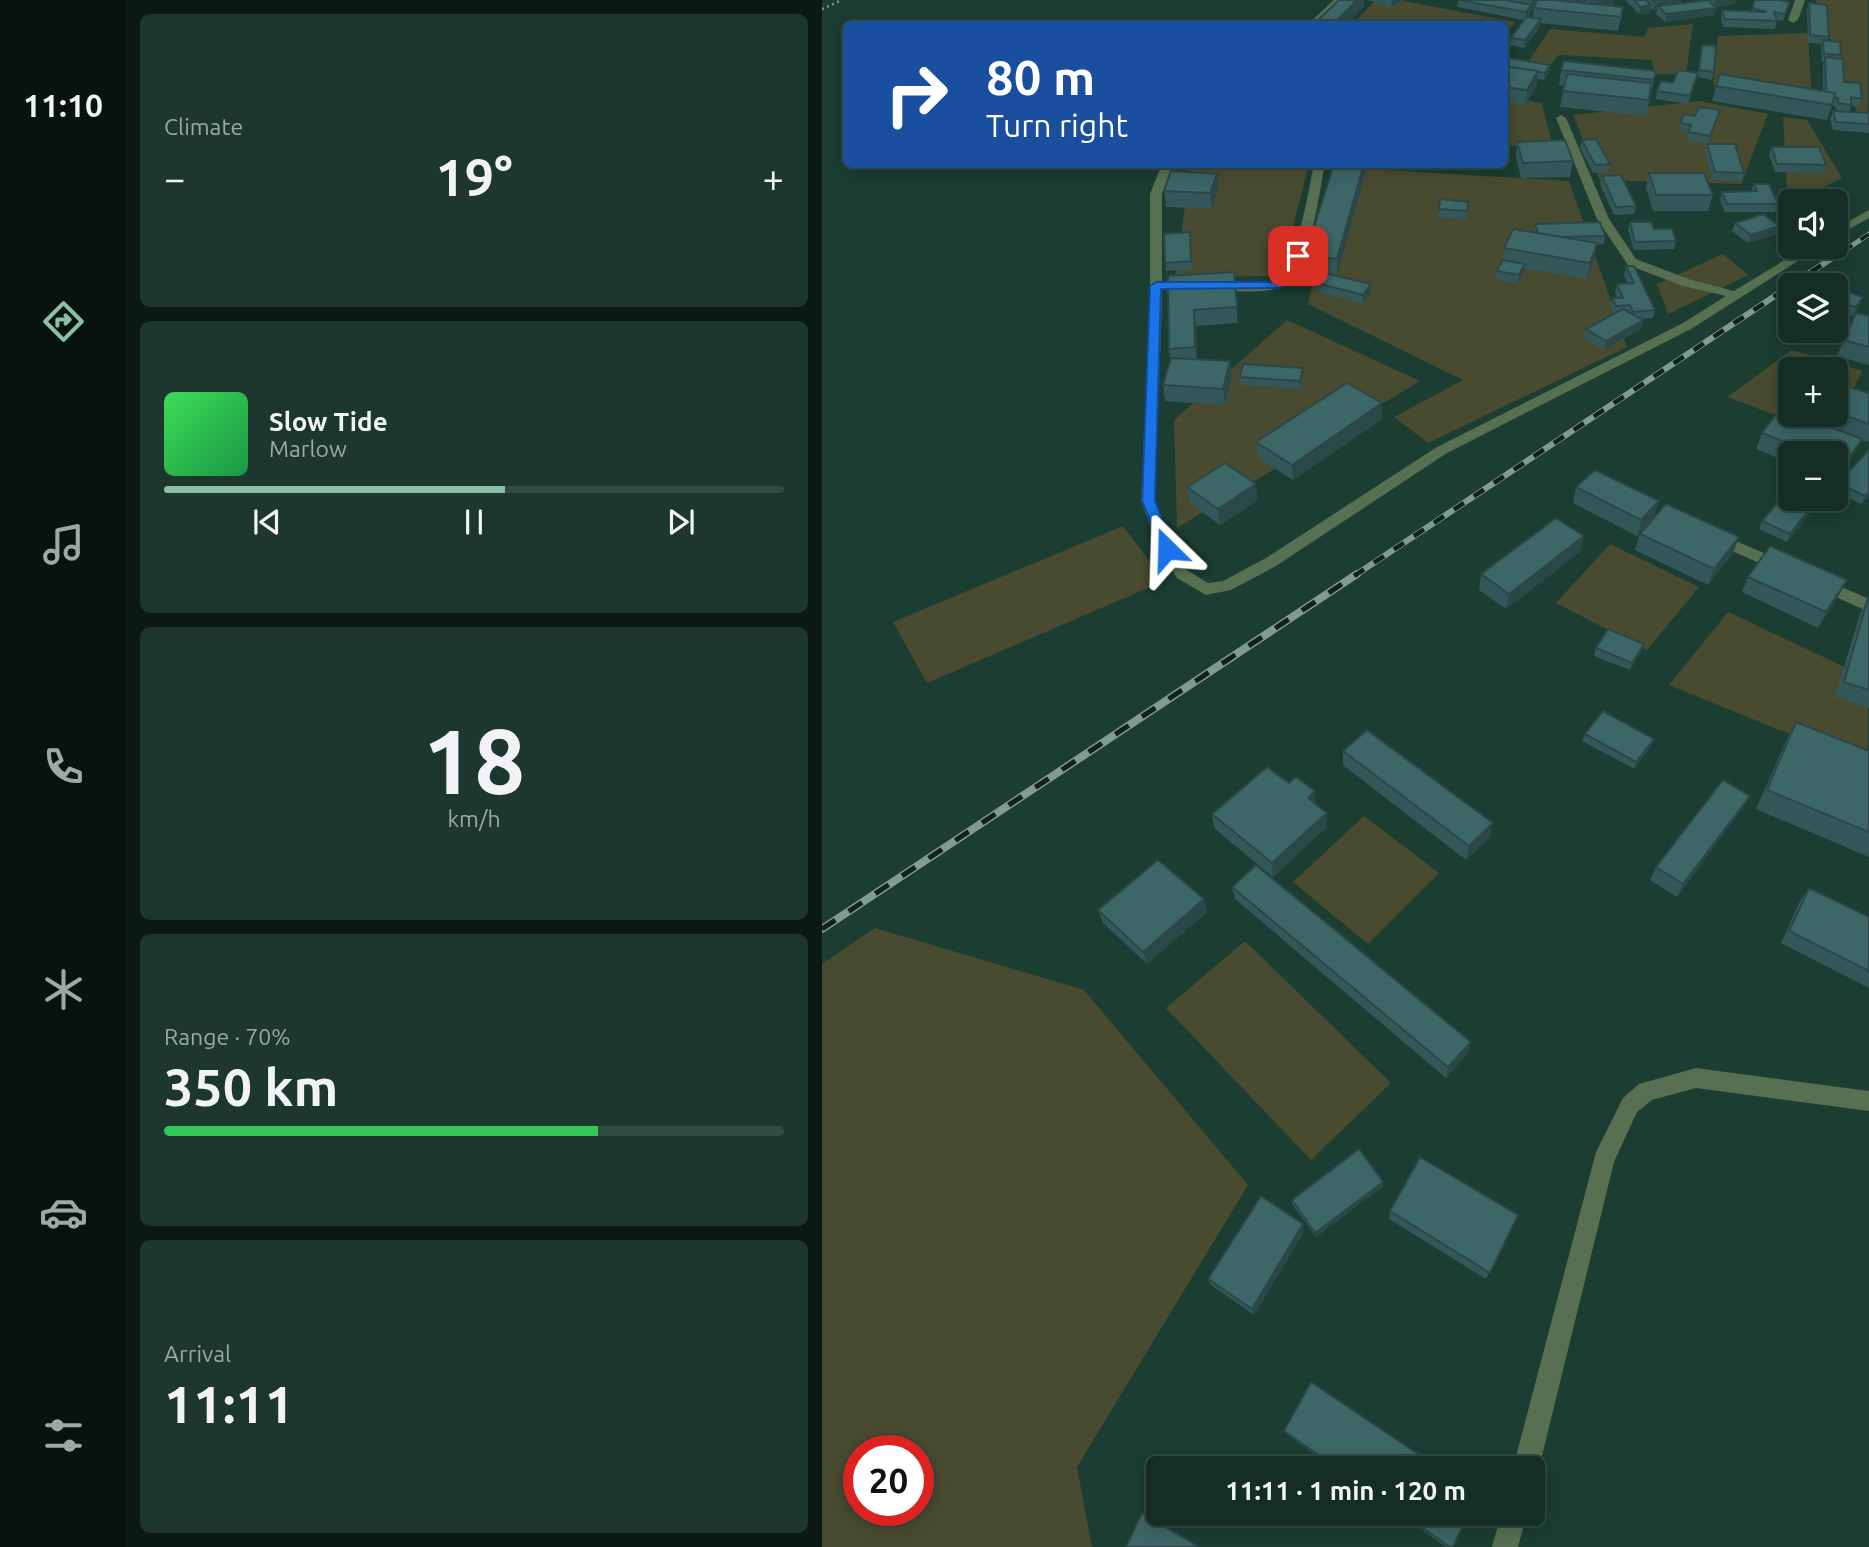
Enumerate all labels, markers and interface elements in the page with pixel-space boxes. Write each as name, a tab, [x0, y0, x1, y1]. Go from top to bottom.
icon: right	[871, 49, 962, 140]
text: 80 m	[986, 49, 1095, 104]
text: 11:10	[23, 87, 103, 123]
text: Turn right	[986, 107, 1128, 143]
text: Climate	[164, 114, 243, 139]
text: 19°	[435, 148, 513, 206]
text: −	[164, 157, 185, 199]
text: +	[763, 157, 784, 199]
map controls	[1778, 189, 1848, 511]
button: sound	[1778, 189, 1848, 259]
pin	[1268, 226, 1328, 286]
icon: arrive	[1279, 237, 1317, 275]
button: layers	[1778, 273, 1848, 343]
icon: directions	[39, 297, 88, 346]
button: +	[1778, 357, 1848, 427]
text: Slow Tide	[269, 407, 388, 436]
text: Marlow	[269, 436, 347, 461]
button: −	[1778, 441, 1848, 511]
icon: previous	[248, 503, 286, 541]
icon: pause	[455, 503, 493, 541]
icon: next	[662, 503, 700, 541]
position arrow	[1130, 512, 1204, 586]
icon: music	[39, 520, 88, 569]
text: 18	[423, 709, 525, 811]
icon: phone	[39, 742, 88, 791]
text: km/h	[447, 806, 501, 831]
icon: climate	[39, 965, 88, 1014]
text: Range · 70%	[164, 1024, 291, 1049]
text: 350 km	[164, 1058, 338, 1116]
icon: car	[39, 1188, 88, 1237]
text: Arrival	[164, 1341, 231, 1366]
text: 11:11	[164, 1375, 294, 1433]
icon: filters	[39, 1411, 88, 1460]
speed limit sign: 20	[843, 1435, 934, 1526]
text: 11:11 · 1 min · 120 m	[1225, 1476, 1466, 1505]

